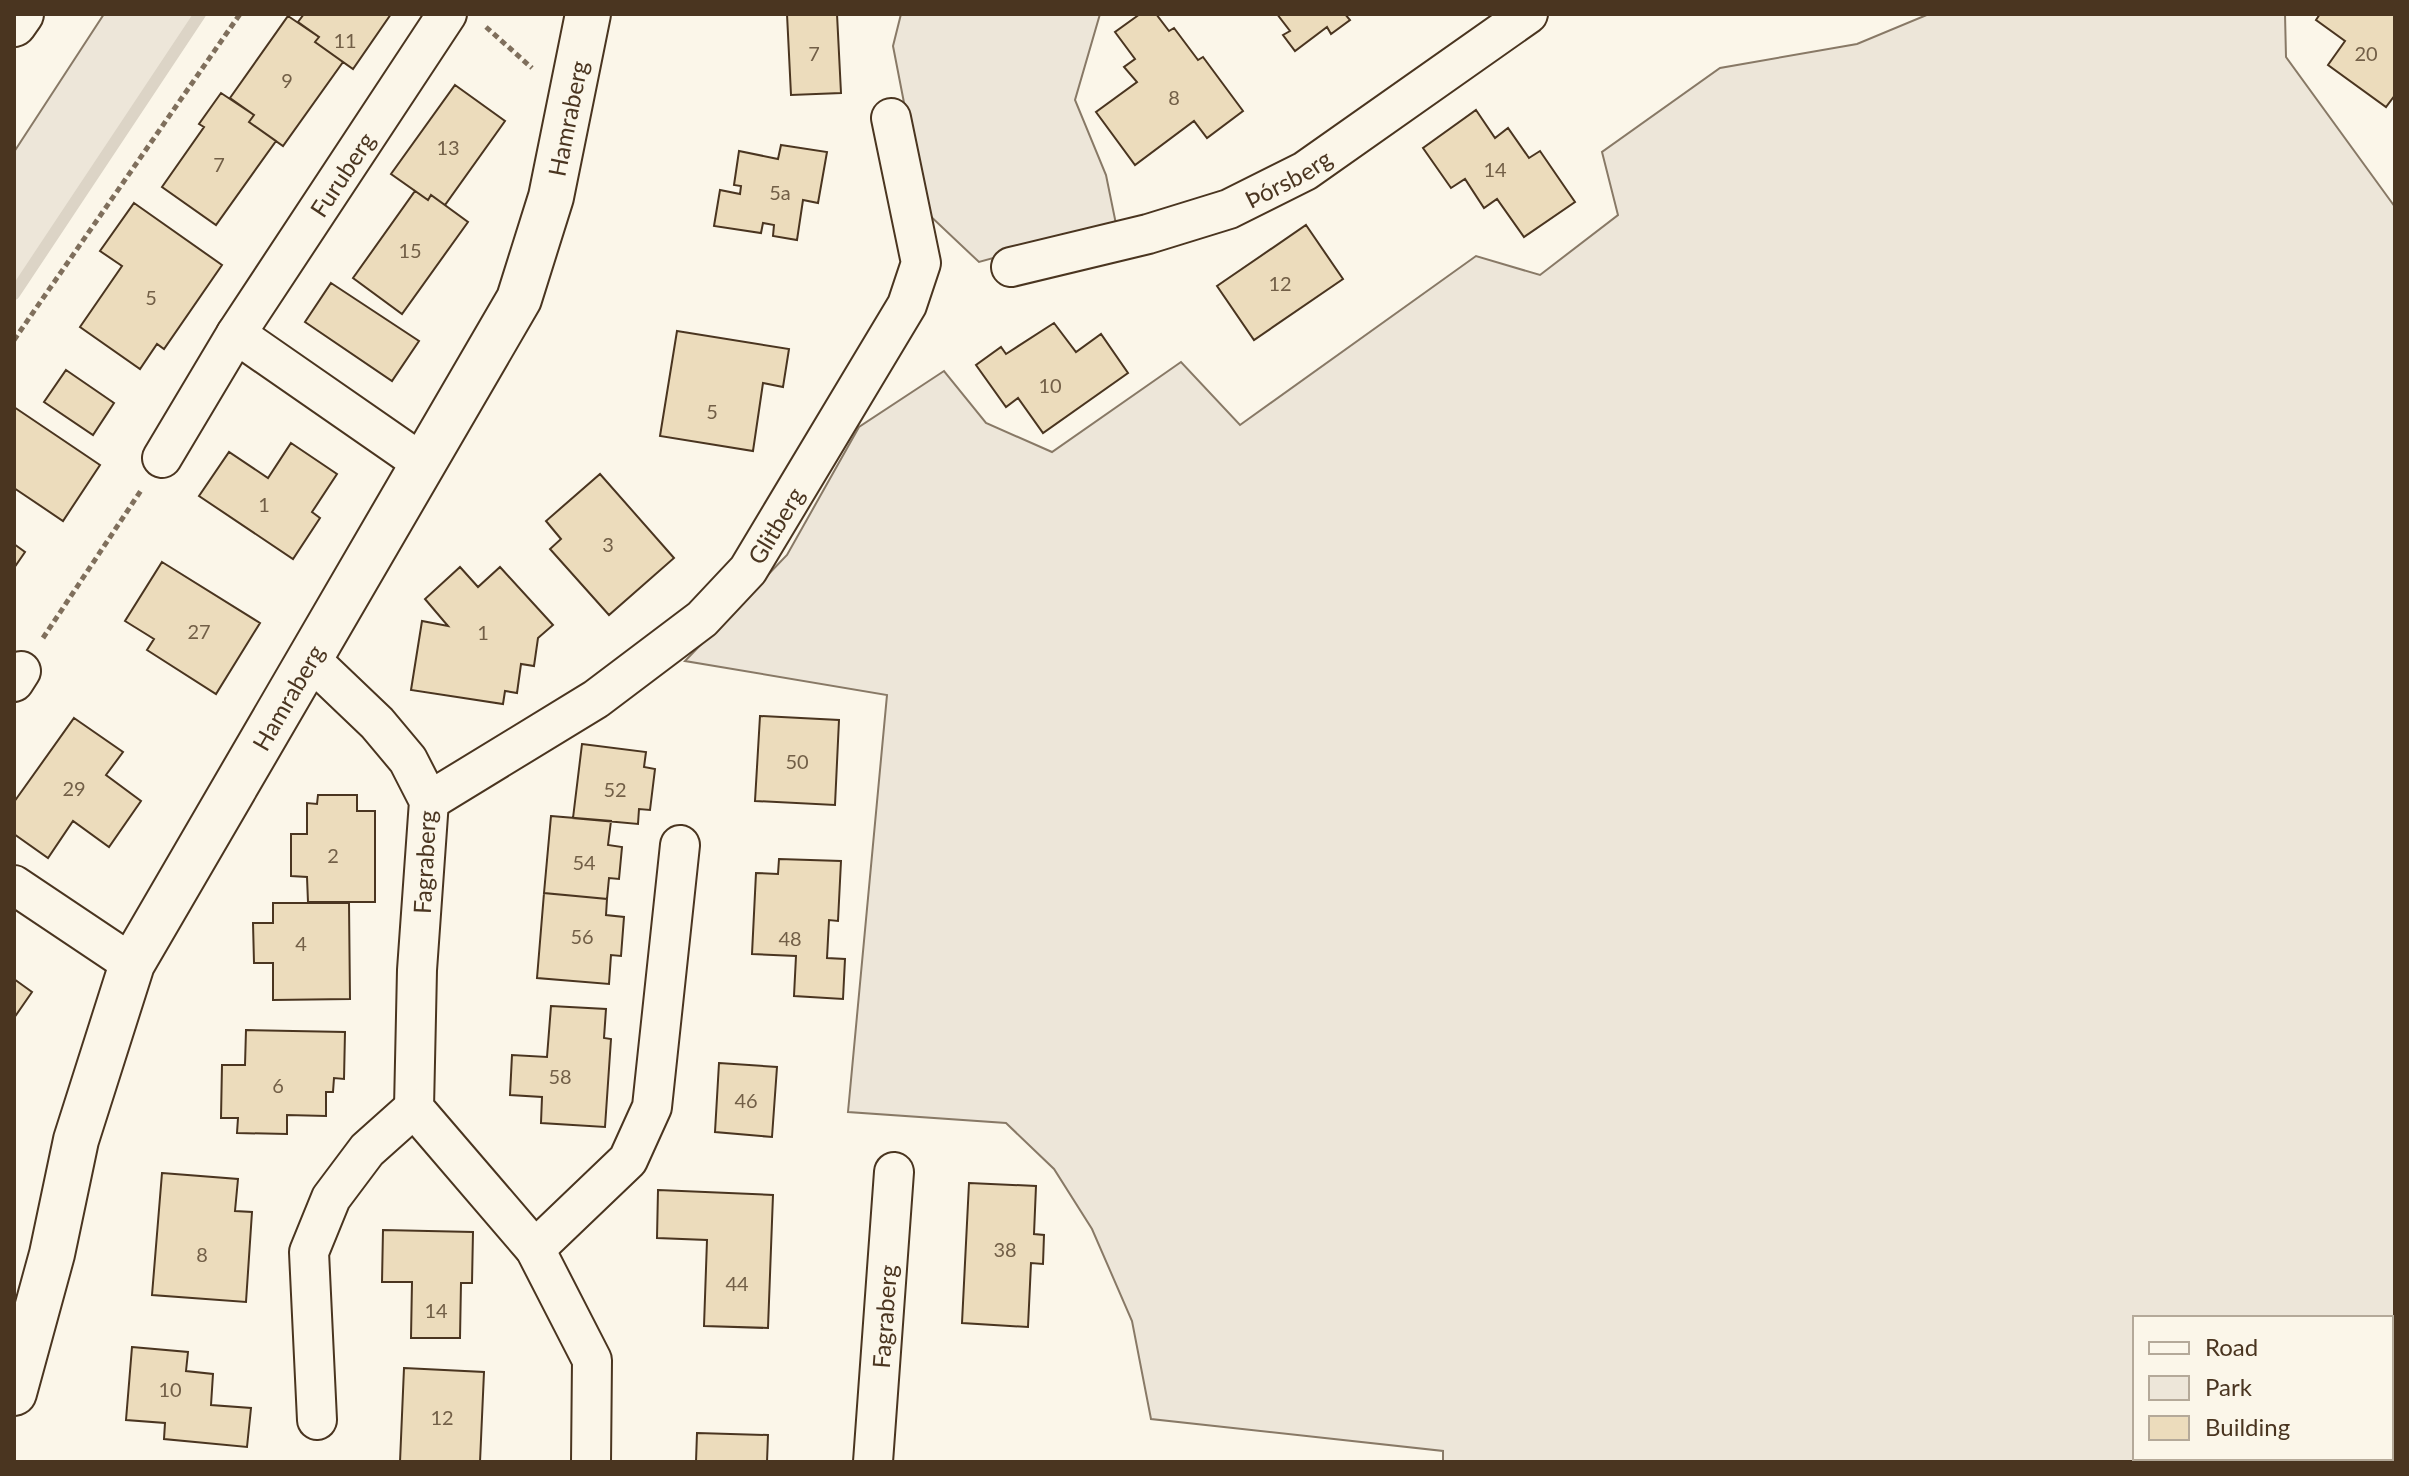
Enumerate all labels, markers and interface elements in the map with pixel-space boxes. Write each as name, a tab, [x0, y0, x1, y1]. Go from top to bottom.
house number: 11	[333, 28, 357, 52]
house number: 7	[808, 41, 820, 65]
house number: 20	[2354, 41, 2378, 65]
street label: Hamraberg	[541, 58, 593, 179]
house number: 9	[281, 68, 293, 92]
house number: 8	[1168, 85, 1180, 109]
street label: Furuberg	[303, 126, 380, 222]
house number: 13	[436, 135, 460, 159]
street label: Þórsberg	[1240, 143, 1337, 213]
house number: 7	[213, 152, 225, 176]
house number: 14	[1483, 157, 1507, 181]
house number: 5a	[769, 180, 791, 204]
house number: 15	[398, 238, 422, 262]
house number: 12	[1268, 271, 1292, 295]
house number: 5	[145, 285, 157, 309]
house number: 10	[1038, 373, 1062, 397]
house number: 5	[706, 399, 718, 423]
street label: Glitberg	[741, 481, 809, 569]
house number: 1	[258, 492, 270, 516]
house number: 3	[602, 532, 614, 556]
house number: 27	[187, 619, 211, 643]
house number: 1	[477, 620, 489, 644]
street label: Hamraberg	[245, 639, 329, 755]
house number: 50	[785, 749, 809, 773]
house number: 29	[62, 776, 86, 800]
house number: 52	[603, 777, 627, 801]
street label: Fagraberg	[407, 809, 441, 915]
house number: 2	[327, 843, 339, 867]
house number: 54	[572, 850, 596, 874]
house number: 56	[570, 924, 594, 948]
house number: 48	[778, 926, 802, 950]
house number: 4	[295, 931, 307, 955]
house number: 58	[548, 1064, 572, 1088]
house number: 6	[272, 1073, 284, 1097]
house number: 46	[734, 1088, 758, 1112]
house number: 38	[993, 1237, 1017, 1261]
house number: 8	[196, 1242, 208, 1266]
street label: Fagraberg	[865, 1264, 902, 1369]
house number: 44	[725, 1271, 749, 1295]
house number: 14	[424, 1298, 448, 1322]
legend	[2133, 1316, 2393, 1460]
text: Road	[2205, 1332, 2258, 1361]
text: Park	[2205, 1372, 2253, 1401]
house number: 10	[158, 1377, 182, 1401]
house number: 12	[430, 1405, 454, 1429]
text: Building	[2205, 1412, 2290, 1441]

